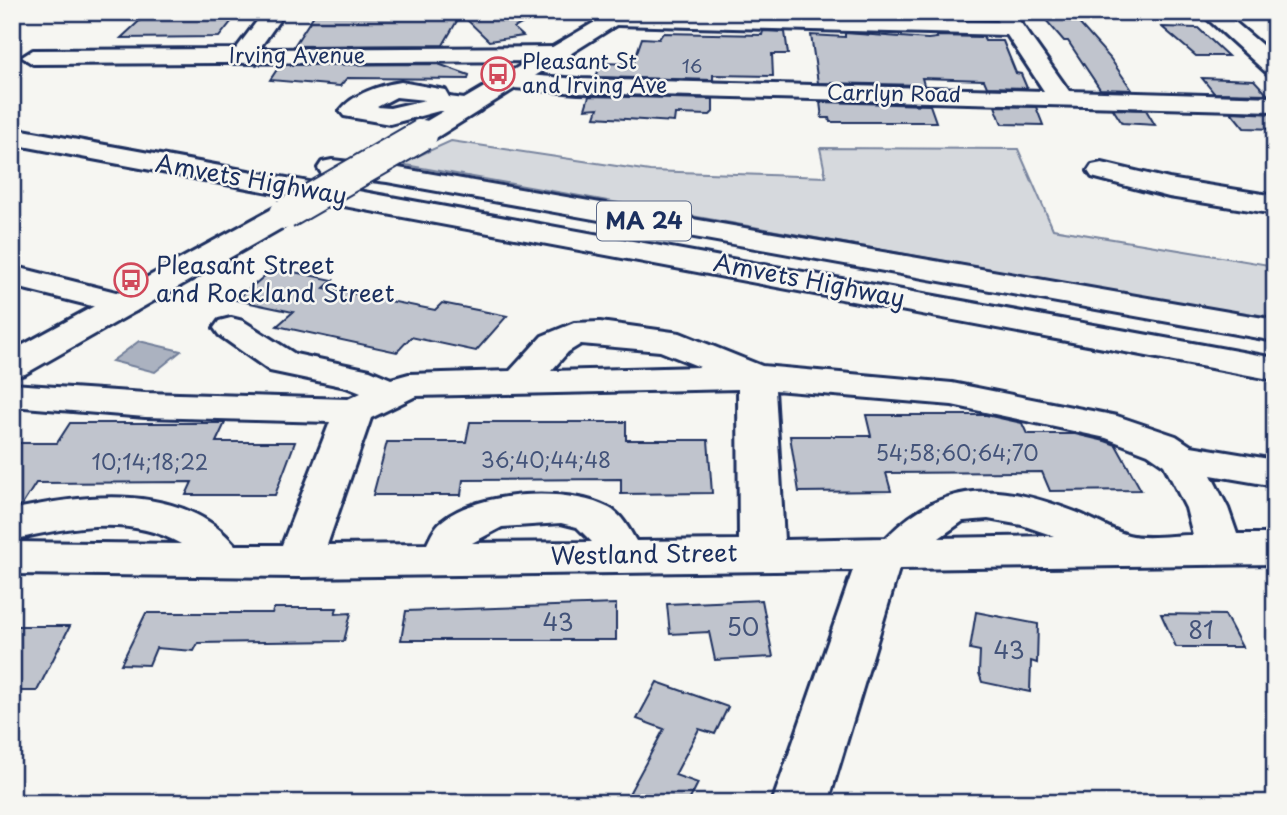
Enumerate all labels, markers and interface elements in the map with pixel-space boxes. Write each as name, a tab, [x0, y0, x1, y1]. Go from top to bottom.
street label: Irving Avenue	[229, 38, 365, 70]
place label: Pleasant St and Irving Ave	[522, 44, 667, 100]
house number: 16	[682, 52, 702, 79]
bus stop icon: Pleasant St and Irving Ave	[479, 55, 517, 93]
street label: Carrlyn Road	[827, 75, 962, 109]
street label: Amvets Highway	[153, 143, 350, 213]
road number: MA 24	[597, 202, 691, 241]
street label: Amvets Highway	[711, 243, 908, 315]
place label: Pleasant Street and Rockland Street	[156, 246, 395, 310]
bus stop icon: Pleasant Street and Rockland Street	[112, 261, 150, 299]
house number: 54;58;60;64;70	[875, 436, 1039, 468]
house number: 36;40;44;48	[481, 443, 611, 475]
house number: 10;14;18;22	[92, 445, 208, 477]
street label: Westland Street	[550, 533, 738, 573]
house number: 43	[542, 603, 574, 639]
house number: 50	[727, 608, 759, 644]
house number: 81	[1188, 611, 1214, 647]
house number: 43	[993, 631, 1025, 667]

